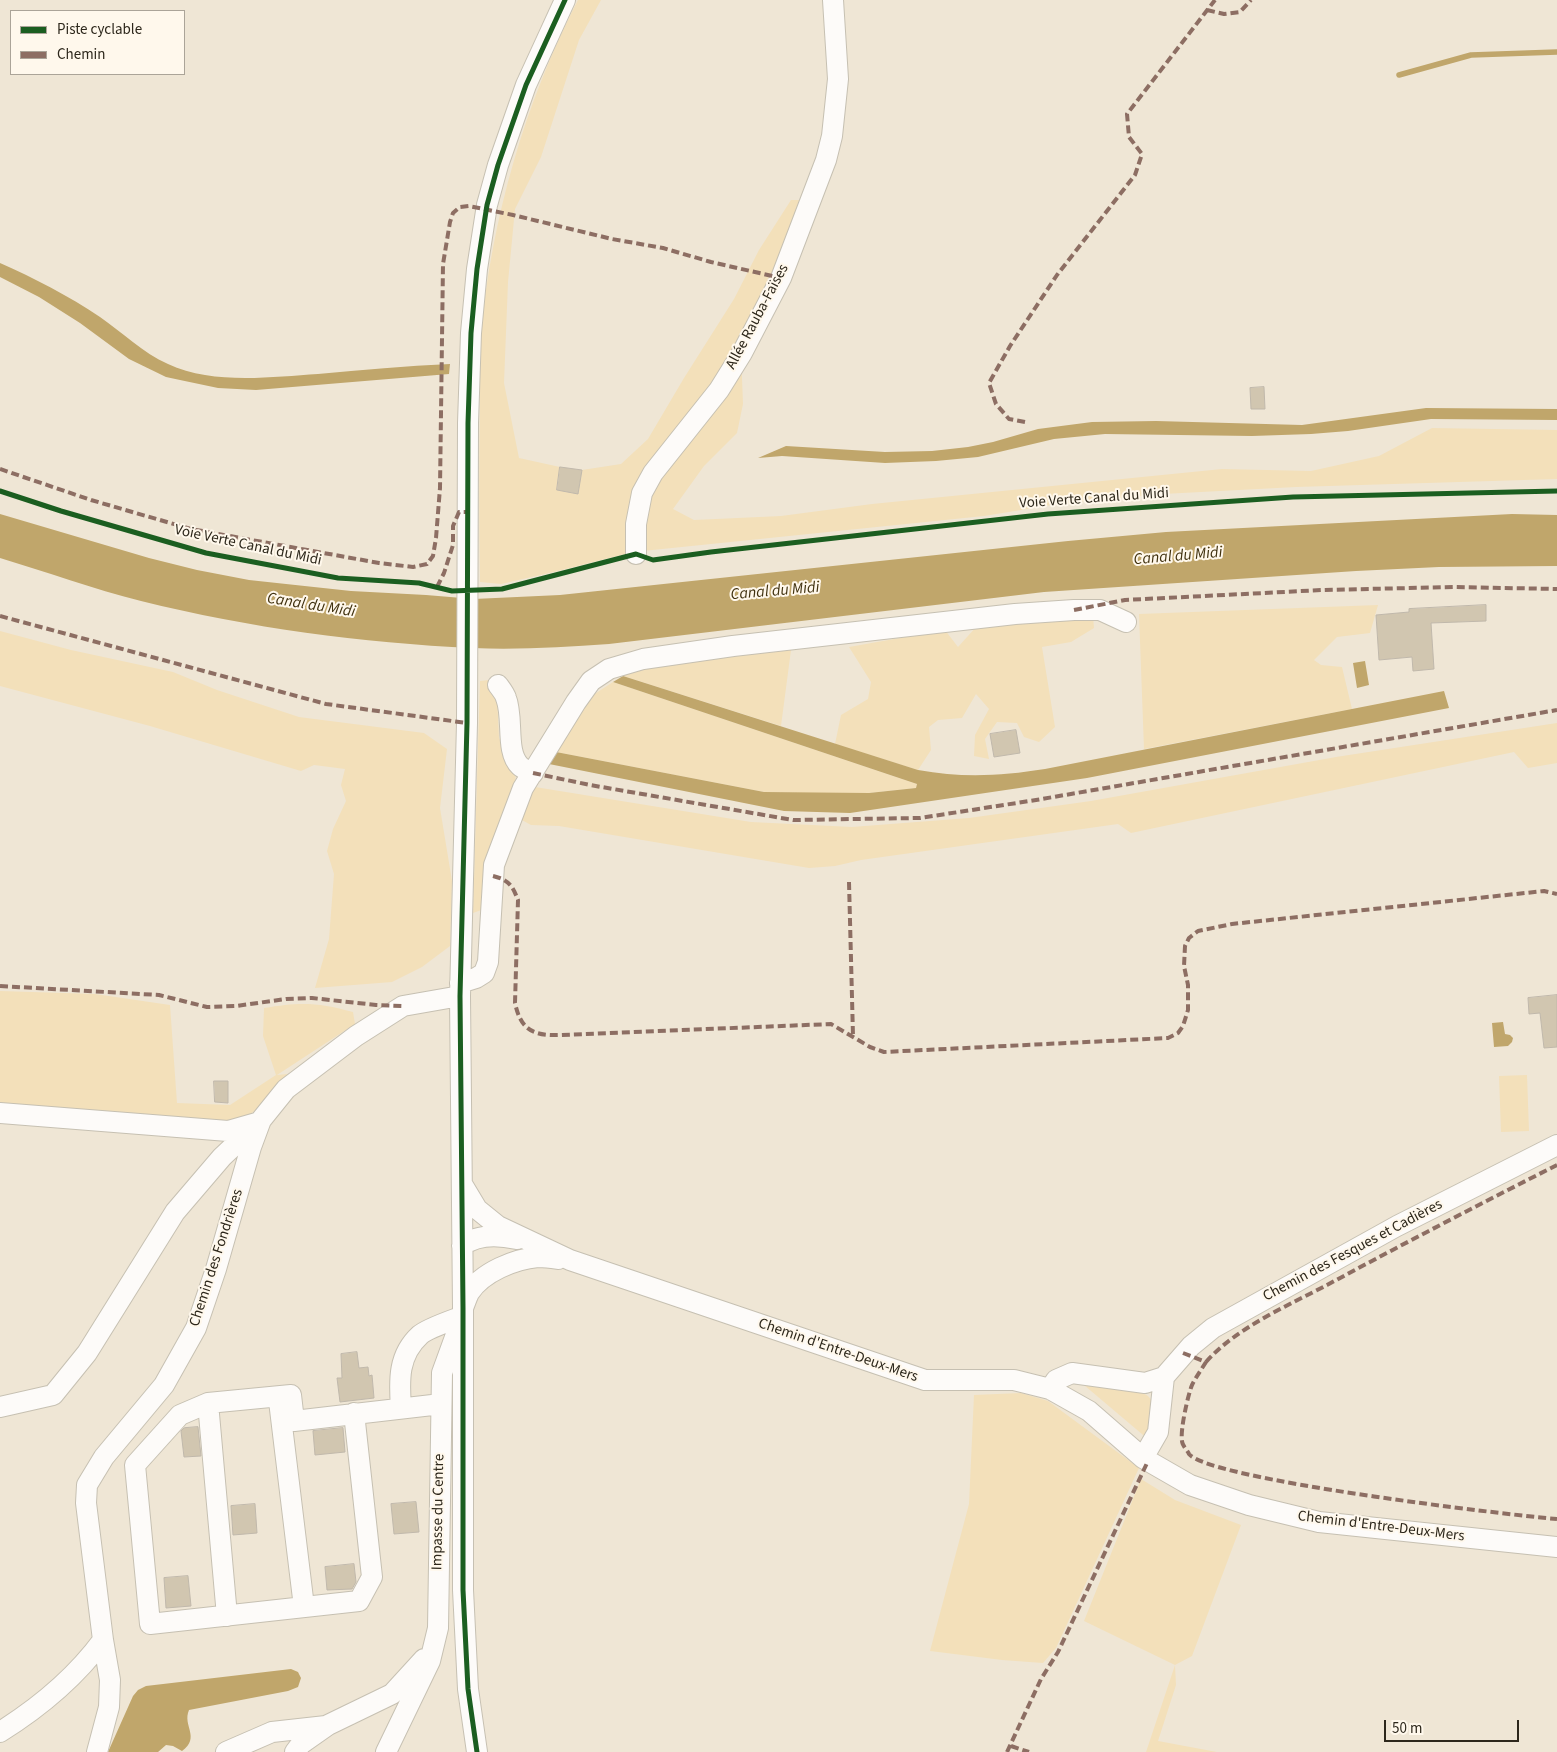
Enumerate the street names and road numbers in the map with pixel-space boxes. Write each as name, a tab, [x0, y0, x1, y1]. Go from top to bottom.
street label: Allée Rauba-Faïses	[723, 261, 793, 373]
street label: Voie Verte Canal du Midi	[1019, 485, 1169, 513]
street label: Voie Verte Canal du Midi	[173, 522, 323, 570]
street label: Chemin des Fondrières	[186, 1187, 248, 1329]
street label: Chemin des Fesques et Cadières	[1260, 1196, 1446, 1306]
street label: Chemin d'Entre-Deux-Mers	[756, 1315, 920, 1387]
street label: Impasse du Centre	[429, 1454, 449, 1570]
street label: Chemin d'Entre-Deux-Mers	[1297, 1508, 1465, 1546]

